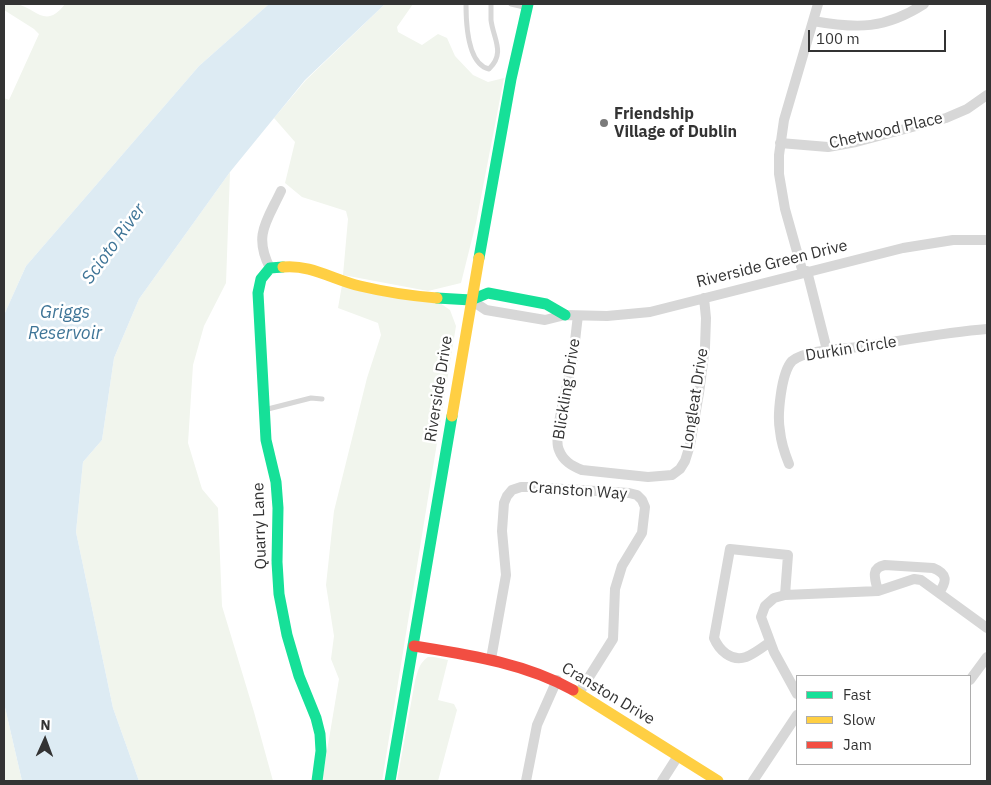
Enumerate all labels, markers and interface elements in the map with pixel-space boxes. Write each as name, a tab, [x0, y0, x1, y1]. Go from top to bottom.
scale bar	[811, 20, 948, 52]
text: 100 m	[816, 29, 860, 48]
place label: Friendship Village of Dublin	[614, 104, 737, 142]
street label: Chetwood Place	[827, 109, 945, 153]
marker: Friendship Village of Dublin	[598, 117, 610, 129]
water label: Scioto River	[78, 200, 150, 288]
street label: Riverside Green Drive	[695, 236, 849, 292]
water label: Griggs Reservoir	[28, 302, 102, 344]
street label: Durkin Circle	[804, 332, 898, 366]
street label: Riverside Drive	[421, 334, 457, 444]
street label: Blickling Drive	[550, 337, 584, 441]
street label: Longleat Drive	[677, 347, 713, 451]
street label: Cranston Way	[528, 478, 628, 504]
street label: Quarry Lane	[249, 482, 271, 570]
street label: Cranston Drive	[558, 659, 658, 729]
legend	[796, 675, 971, 765]
text: Fast	[843, 685, 871, 704]
text: Slow	[843, 710, 876, 729]
north arrow	[20, 715, 70, 765]
text: N	[40, 716, 51, 734]
text: Jam	[843, 735, 872, 754]

